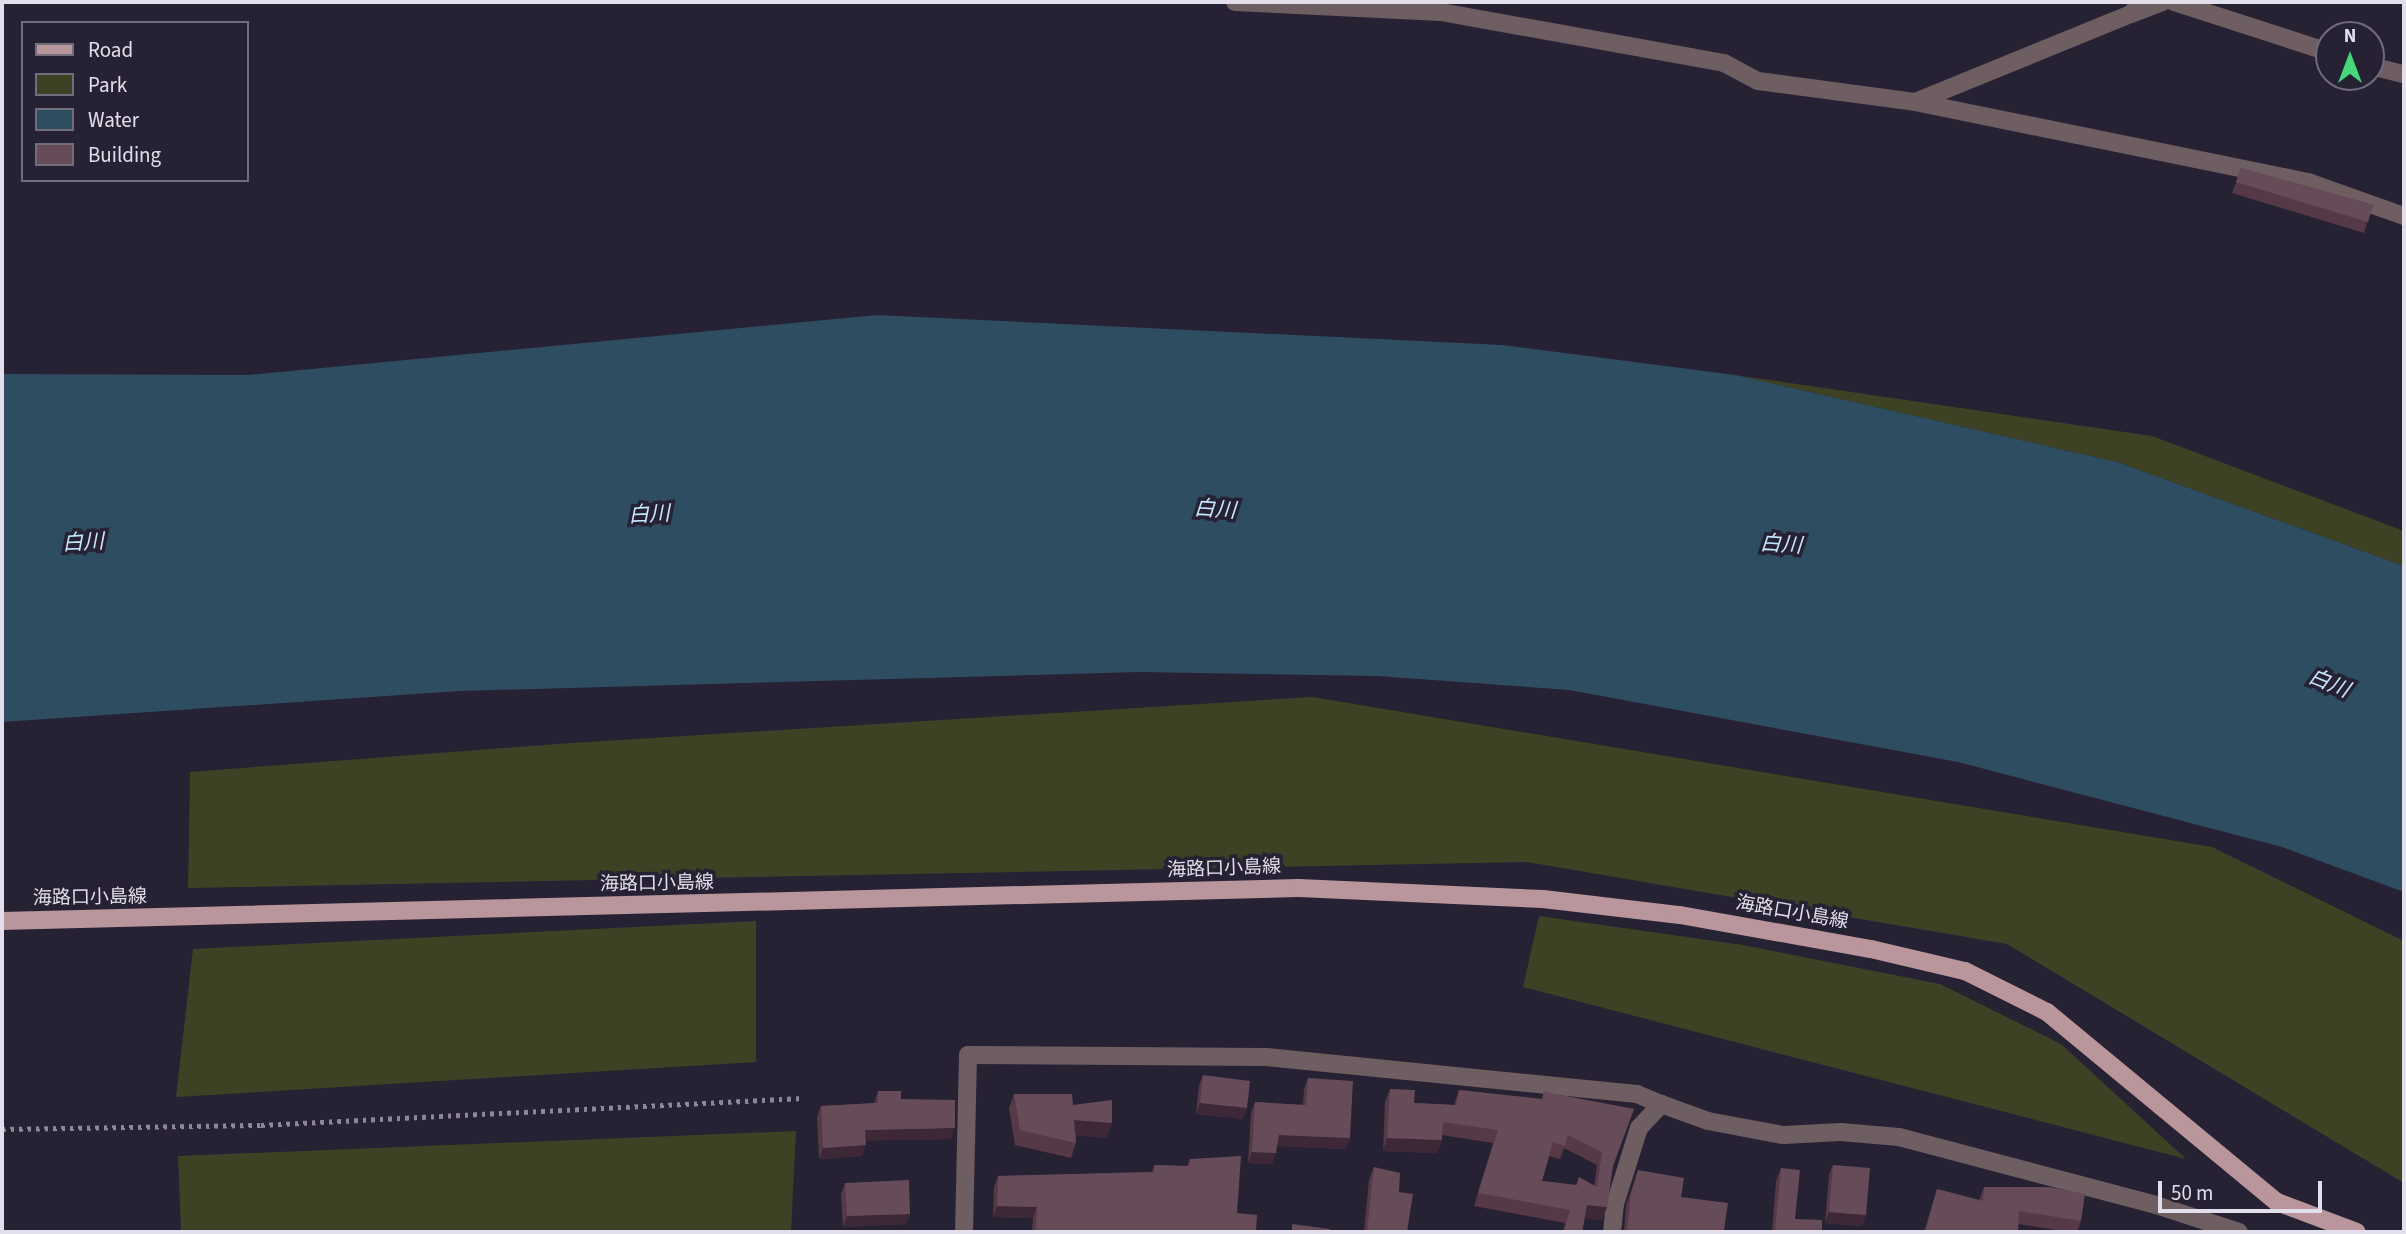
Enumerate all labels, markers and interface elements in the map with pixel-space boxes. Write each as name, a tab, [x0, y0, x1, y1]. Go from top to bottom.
legend	[21, 21, 248, 182]
north arrow	[2315, 21, 2385, 91]
text: N	[2344, 23, 2356, 50]
text: Road	[88, 35, 133, 65]
text: Park	[88, 70, 127, 100]
text: Water	[88, 105, 139, 135]
text: Building	[88, 140, 161, 170]
water label: 白川	[1193, 495, 1237, 523]
water label: 白川	[627, 500, 671, 528]
water label: 白川	[61, 528, 105, 556]
water label: 白川	[1759, 530, 1803, 558]
water label: 白川	[2305, 663, 2353, 703]
street label: 海路口小島線	[1167, 856, 1281, 882]
street label: 海路口小島線	[600, 872, 714, 896]
street label: 海路口小島線	[33, 886, 147, 910]
street label: 海路口小島線	[1734, 892, 1850, 934]
scale bar	[2161, 1168, 2326, 1212]
text: 50 m	[2171, 1178, 2213, 1208]

